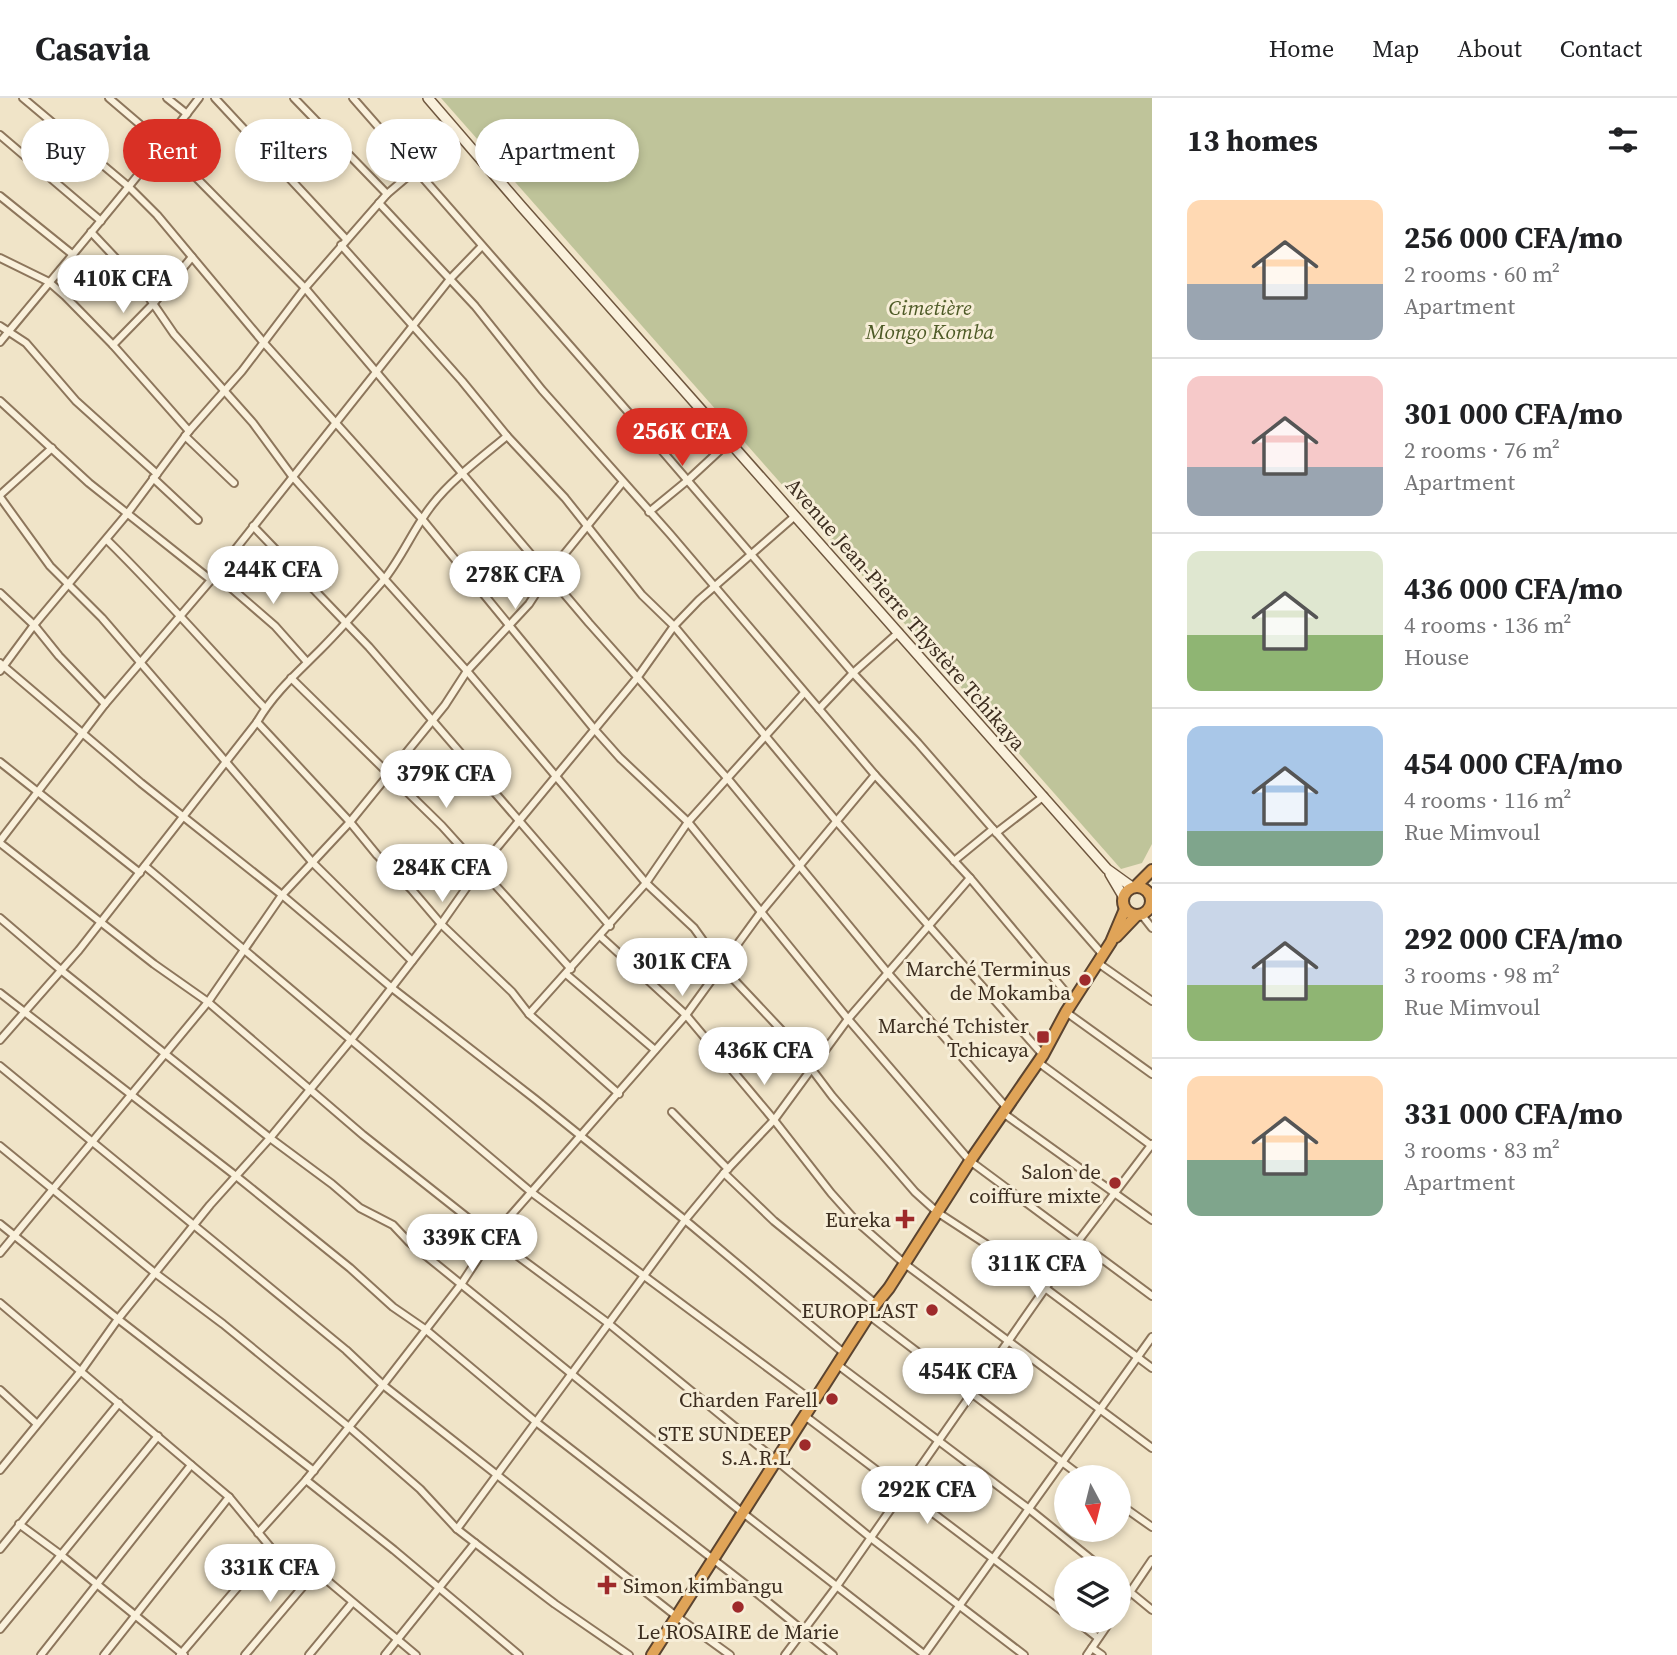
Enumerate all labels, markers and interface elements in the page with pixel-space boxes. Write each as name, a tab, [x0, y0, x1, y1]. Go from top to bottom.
text: Casavia	[35, 26, 150, 71]
text: Home	[1269, 32, 1334, 65]
text: Map	[1372, 32, 1419, 65]
text: About	[1457, 32, 1522, 65]
text: Contact	[1560, 32, 1642, 65]
chip: Buy	[21, 119, 109, 182]
chip: Rent	[123, 119, 221, 182]
chip: Filters	[235, 119, 352, 182]
chip: New	[366, 119, 461, 182]
chip: Apartment	[475, 119, 639, 182]
text: 13 homes	[1187, 120, 1318, 161]
icon: filters	[1604, 121, 1642, 159]
text: 256 000 CFA/mo	[1404, 217, 1623, 258]
icon: home	[1243, 228, 1327, 312]
pin: 410K CFA	[51, 256, 195, 315]
text: 2 rooms · 60 m²	[1404, 258, 1560, 290]
text: 410K CFA	[73, 262, 173, 294]
text: Apartment	[1404, 290, 1515, 322]
park label: Cimetière Mongo Komba	[865, 293, 994, 346]
text: 301 000 CFA/mo	[1404, 393, 1623, 434]
icon: home	[1243, 404, 1327, 488]
pin: 256K CFA	[610, 408, 754, 468]
text: 256K CFA	[632, 415, 732, 447]
text: 2 rooms · 76 m²	[1404, 434, 1560, 466]
text: Apartment	[1404, 466, 1515, 498]
street label: Avenue Jean-Pierre Thystère Tchikaya	[779, 471, 1033, 757]
pin: 244K CFA	[201, 546, 345, 606]
pin: 278K CFA	[443, 552, 587, 611]
text: 244K CFA	[223, 553, 323, 585]
text: 278K CFA	[465, 558, 565, 590]
text: 436 000 CFA/mo	[1404, 568, 1623, 609]
icon: home	[1243, 579, 1327, 663]
text: 4 rooms · 136 m²	[1404, 609, 1571, 641]
text: House	[1404, 641, 1469, 673]
text: 454 000 CFA/mo	[1404, 743, 1623, 784]
pin: 379K CFA	[374, 750, 518, 810]
icon: home	[1243, 754, 1327, 838]
text: 379K CFA	[396, 757, 496, 789]
text: 4 rooms · 116 m²	[1404, 784, 1571, 816]
text: Rue Mimvoul	[1404, 816, 1540, 848]
pin: 284K CFA	[370, 844, 514, 904]
text: 284K CFA	[392, 851, 492, 883]
text: 292 000 CFA/mo	[1404, 918, 1623, 959]
icon: home	[1243, 929, 1327, 1013]
pin: 301K CFA	[610, 939, 754, 998]
text: 301K CFA	[632, 945, 732, 977]
place label: Marché Terminus de Mokamba	[905, 954, 1071, 1007]
text: 3 rooms · 98 m²	[1404, 959, 1560, 991]
marker: Marché Terminus de Mokamba	[1077, 972, 1093, 988]
text: Rue Mimvoul	[1404, 991, 1540, 1023]
place label: Marché Tchister Tchicaya	[878, 1011, 1029, 1064]
pin: 436K CFA	[692, 1028, 836, 1087]
marker: Marché Tchister Tchicaya	[1035, 1029, 1051, 1045]
text: 436K CFA	[714, 1034, 814, 1066]
text: 331 000 CFA/mo	[1404, 1093, 1623, 1134]
icon: home	[1243, 1104, 1327, 1188]
text: 3 rooms · 83 m²	[1404, 1134, 1560, 1166]
place label: Salon de coiffure mixte	[969, 1157, 1101, 1210]
text: Apartment	[1404, 1166, 1515, 1198]
marker: Salon de coiffure mixte	[1107, 1175, 1123, 1191]
place label: Eureka	[825, 1205, 891, 1234]
marker: Eureka	[897, 1211, 913, 1227]
pin: 339K CFA	[400, 1214, 544, 1274]
text: 339K CFA	[422, 1221, 522, 1253]
pin: 311K CFA	[965, 1240, 1109, 1300]
text: 311K CFA	[987, 1247, 1087, 1279]
place label: EUROPLAST	[801, 1296, 918, 1325]
marker: EUROPLAST	[924, 1302, 940, 1318]
pin: 454K CFA	[896, 1348, 1040, 1408]
text: 454K CFA	[918, 1355, 1018, 1387]
place label: Charden Farell	[679, 1385, 818, 1414]
marker: Charden Farell	[824, 1391, 840, 1407]
place label: STE SUNDEEP S.A.R.L	[658, 1419, 791, 1472]
marker: STE SUNDEEP S.A.R.L	[797, 1437, 813, 1453]
north arrow	[1054, 1465, 1130, 1542]
map controls	[1054, 1465, 1131, 1633]
pin: 292K CFA	[855, 1466, 999, 1526]
text: 292K CFA	[877, 1473, 977, 1505]
pin: 331K CFA	[198, 1544, 342, 1604]
text: 331K CFA	[220, 1551, 320, 1583]
button: layers	[1054, 1556, 1131, 1633]
place label: Simon kimbangu	[623, 1571, 783, 1600]
marker: Simon kimbangu	[597, 1575, 617, 1595]
marker: Le ROSAIRE de Marie	[730, 1599, 746, 1615]
place label: Le ROSAIRE de Marie	[637, 1617, 839, 1646]

